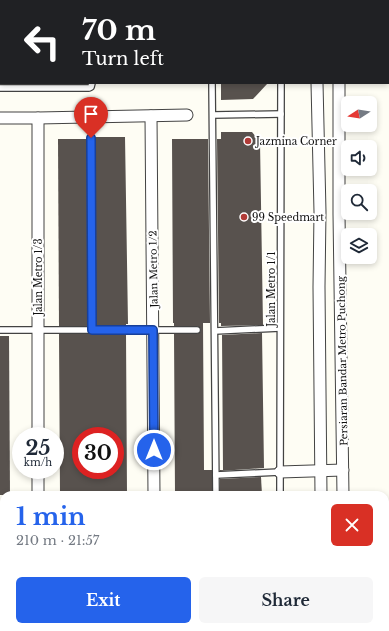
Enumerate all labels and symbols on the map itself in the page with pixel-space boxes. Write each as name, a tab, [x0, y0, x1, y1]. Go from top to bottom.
north arrow	[341, 96, 377, 132]
pin	[74, 97, 108, 138]
place label: Jazmina Corner	[254, 135, 337, 148]
marker: Jazmina Corner	[243, 136, 253, 146]
place label: 99 Speedmart	[252, 211, 324, 224]
marker: 99 Speedmart	[239, 212, 249, 222]
street label: Jalan Metro 1/2	[146, 230, 161, 310]
street label: Jalan Metro 1/3	[32, 238, 45, 318]
street label: Jalan Metro 1/1	[265, 251, 278, 329]
street label: Persiaran Bandar Metro Puchong	[335, 275, 350, 446]
speed limit sign: 30	[72, 427, 124, 479]
position arrow	[133, 429, 175, 471]

